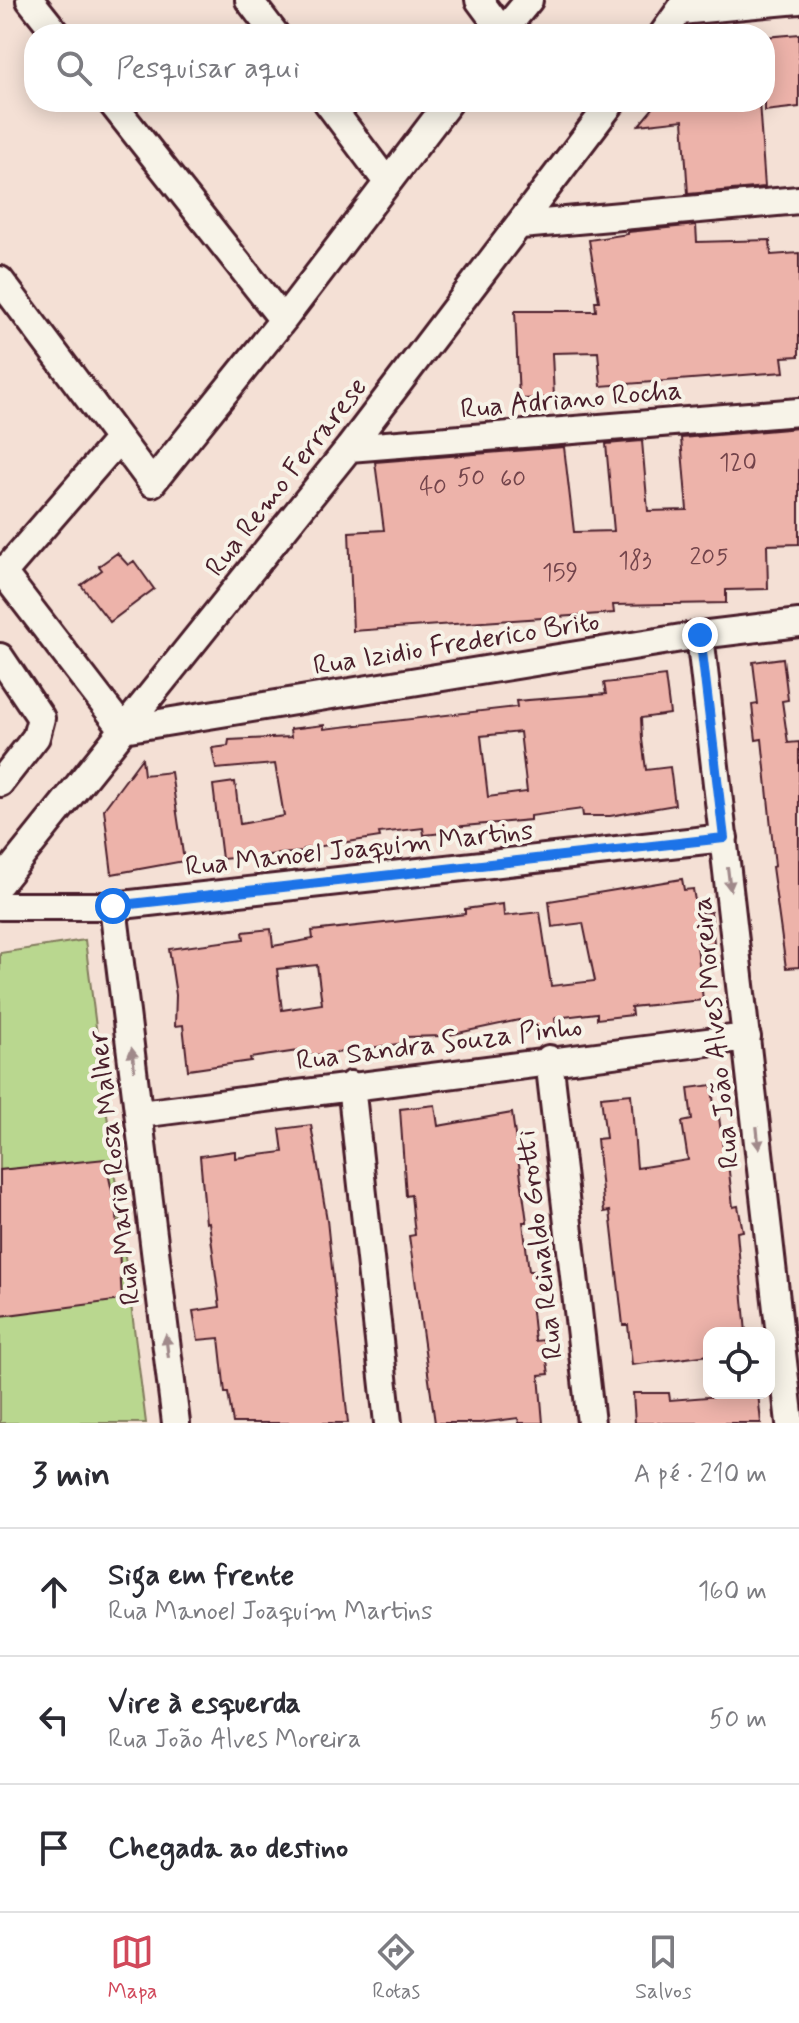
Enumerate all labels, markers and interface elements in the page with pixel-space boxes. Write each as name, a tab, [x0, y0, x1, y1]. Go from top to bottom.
search box	[24, 24, 775, 112]
icon: search	[52, 46, 96, 90]
text: Pesquisar aqui	[116, 49, 300, 88]
street label: Rua Remo Ferrarese	[197, 370, 376, 585]
street label: Rua Adriano Rocha	[459, 372, 684, 429]
house number: 120	[719, 448, 757, 479]
house number: 50	[457, 463, 485, 494]
house number: 60	[500, 464, 526, 495]
house number: 40	[419, 472, 447, 503]
house number: 205	[690, 542, 728, 573]
house number: 183	[618, 546, 652, 577]
house number: 159	[542, 558, 578, 589]
street label: Rua Izidio Frederico Brito	[311, 604, 602, 685]
route end	[682, 617, 718, 653]
street label: Rua Manoel Joaquim Martins	[184, 813, 535, 886]
one-way arrow	[722, 867, 735, 892]
route start	[95, 888, 131, 924]
street label: Rua João Alves Moreira	[684, 895, 749, 1170]
street label: Rua Sandra Souza Pinho	[294, 1009, 584, 1080]
street label: Rua Maria Rosa Malher	[80, 1027, 151, 1307]
one-way arrow	[126, 1047, 139, 1072]
one-way arrow	[752, 1126, 765, 1151]
street label: Rua Reinaldo Grotti	[508, 1128, 573, 1361]
map controls	[703, 1327, 775, 1399]
button: locate	[703, 1327, 775, 1399]
one-way arrow	[160, 1333, 173, 1358]
text: 3 min	[32, 1453, 110, 1498]
text: A pé · 210 m	[634, 1458, 767, 1492]
text: Siga em frente	[108, 1556, 294, 1595]
icon: ahead	[32, 1570, 76, 1614]
text: 160 m	[698, 1575, 767, 1609]
text: Rua Manoel Joaquim Martins	[108, 1595, 433, 1629]
text: Vire à esquerda	[108, 1684, 301, 1723]
icon: left	[32, 1698, 76, 1742]
text: 50 m	[709, 1703, 767, 1737]
text: Rua João Alves Moreira	[108, 1723, 361, 1757]
icon: arrive	[32, 1826, 76, 1870]
text: Chegada ao destino	[108, 1829, 348, 1868]
tab: Mapa	[107, 1930, 158, 2006]
tab: Rotas	[372, 1930, 420, 2006]
tab: Salvos	[635, 1930, 692, 2006]

